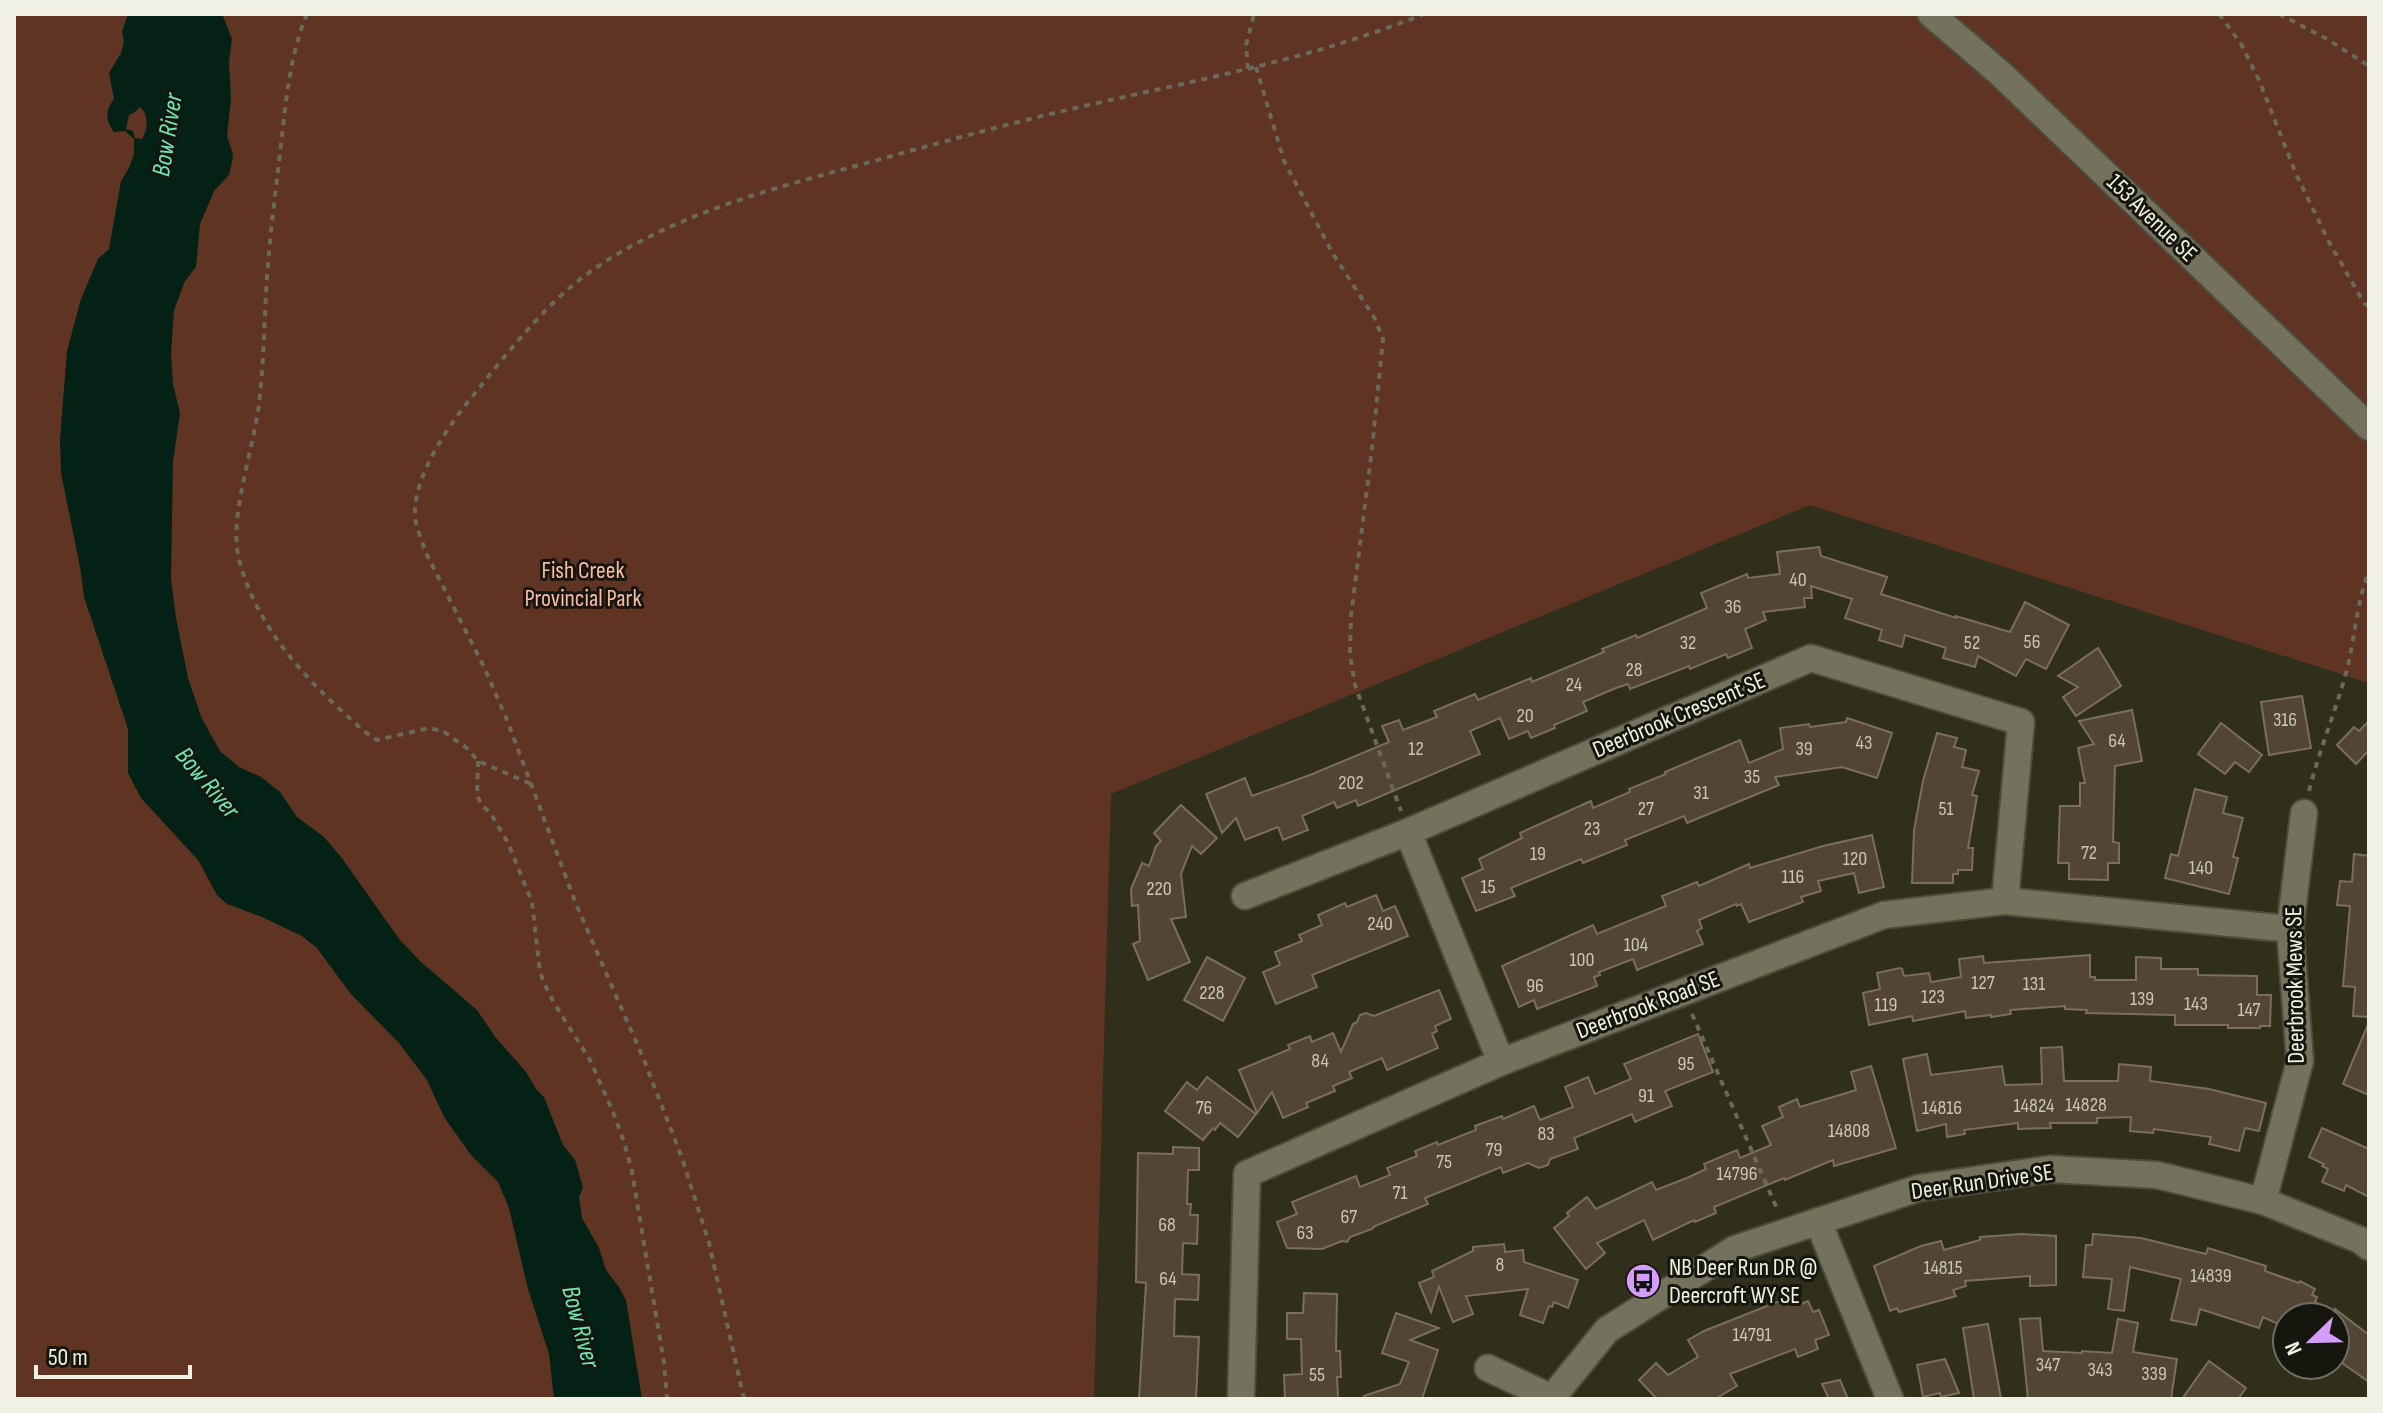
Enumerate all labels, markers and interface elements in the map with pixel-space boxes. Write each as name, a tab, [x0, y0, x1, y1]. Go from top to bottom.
water label: Bow River	[146, 90, 190, 179]
street label: 153 Avenue SE	[2101, 168, 2203, 268]
park label: Fish Creek Provincial Park	[524, 556, 642, 613]
house number: 40	[1789, 568, 1807, 592]
house number: 36	[1724, 595, 1742, 619]
house number: 56	[2024, 630, 2040, 654]
house number: 32	[1680, 631, 1696, 655]
house number: 52	[1964, 631, 1980, 655]
house number: 28	[1626, 658, 1643, 682]
street label: Deerbrook Crescent SE	[1588, 666, 1770, 764]
house number: 24	[1566, 673, 1582, 697]
house number: 20	[1516, 704, 1534, 728]
house number: 316	[2273, 708, 2297, 732]
house number: 64	[2108, 729, 2126, 753]
house number: 43	[1856, 731, 1872, 755]
house number: 12	[1408, 737, 1424, 761]
house number: 39	[1795, 737, 1813, 761]
water label: Bow River	[168, 741, 247, 826]
house number: 35	[1744, 765, 1760, 789]
house number: 202	[1338, 771, 1364, 795]
house number: 31	[1693, 781, 1709, 805]
house number: 27	[1638, 797, 1654, 821]
house number: 51	[1938, 797, 1954, 821]
house number: 23	[1584, 817, 1600, 841]
house number: 72	[2081, 841, 2097, 865]
house number: 19	[1530, 842, 1546, 866]
house number: 120	[1843, 847, 1867, 871]
house number: 140	[2189, 856, 2213, 880]
house number: 116	[1782, 865, 1804, 889]
house number: 15	[1480, 875, 1496, 899]
house number: 220	[1146, 877, 1172, 901]
street label: Deerbrook Mews SE	[2279, 906, 2311, 1064]
house number: 240	[1367, 912, 1393, 936]
house number: 104	[1624, 933, 1648, 957]
house number: 100	[1570, 948, 1594, 972]
street label: Deerbrook Road SE	[1572, 964, 1724, 1046]
house number: 127	[1971, 971, 1995, 995]
house number: 131	[2023, 972, 2045, 996]
house number: 96	[1526, 974, 1544, 998]
house number: 228	[1199, 981, 1225, 1005]
house number: 123	[1921, 985, 1945, 1009]
house number: 139	[2130, 987, 2154, 1011]
house number: 143	[2184, 992, 2208, 1016]
house number: 119	[1875, 993, 1897, 1017]
house number: 147	[2237, 998, 2261, 1022]
house number: 84	[1311, 1049, 1329, 1073]
house number: 95	[1678, 1052, 1694, 1076]
house number: 91	[1638, 1084, 1654, 1108]
house number: 14828	[2065, 1093, 2107, 1117]
house number: 14824	[2014, 1094, 2054, 1118]
house number: 76	[1196, 1096, 1212, 1120]
house number: 14816	[1922, 1096, 1962, 1120]
house number: 14808	[1828, 1119, 1870, 1143]
house number: 83	[1537, 1122, 1555, 1146]
house number: 79	[1486, 1138, 1502, 1162]
house number: 75	[1436, 1150, 1452, 1174]
street label: Deer Run Drive SE	[1909, 1158, 2055, 1206]
house number: 14796	[1717, 1162, 1757, 1186]
house number: 71	[1392, 1181, 1408, 1205]
house number: 67	[1341, 1205, 1357, 1229]
house number: 68	[1158, 1213, 1176, 1237]
house number: 63	[1296, 1221, 1314, 1245]
house number: 8	[1496, 1253, 1504, 1277]
place label: NB Deer Run DR @ Deercroft WY SE	[1669, 1253, 1817, 1310]
house number: 14815	[1923, 1256, 1963, 1280]
bus stop icon: NB Deer Run DR @ Deercroft WY SE	[1624, 1262, 1662, 1300]
house number: 14839	[2190, 1264, 2232, 1288]
house number: 64	[1159, 1267, 1177, 1291]
water label: Bow River	[554, 1283, 606, 1373]
north arrow	[2271, 1301, 2351, 1381]
house number: 14791	[1732, 1323, 1772, 1347]
scale bar	[36, 1329, 190, 1379]
text: N	[2279, 1338, 2309, 1359]
text: 50 m	[48, 1343, 88, 1372]
house number: 347	[2036, 1353, 2060, 1377]
house number: 343	[2087, 1358, 2113, 1382]
house number: 339	[2141, 1362, 2167, 1386]
house number: 55	[1309, 1363, 1325, 1387]

